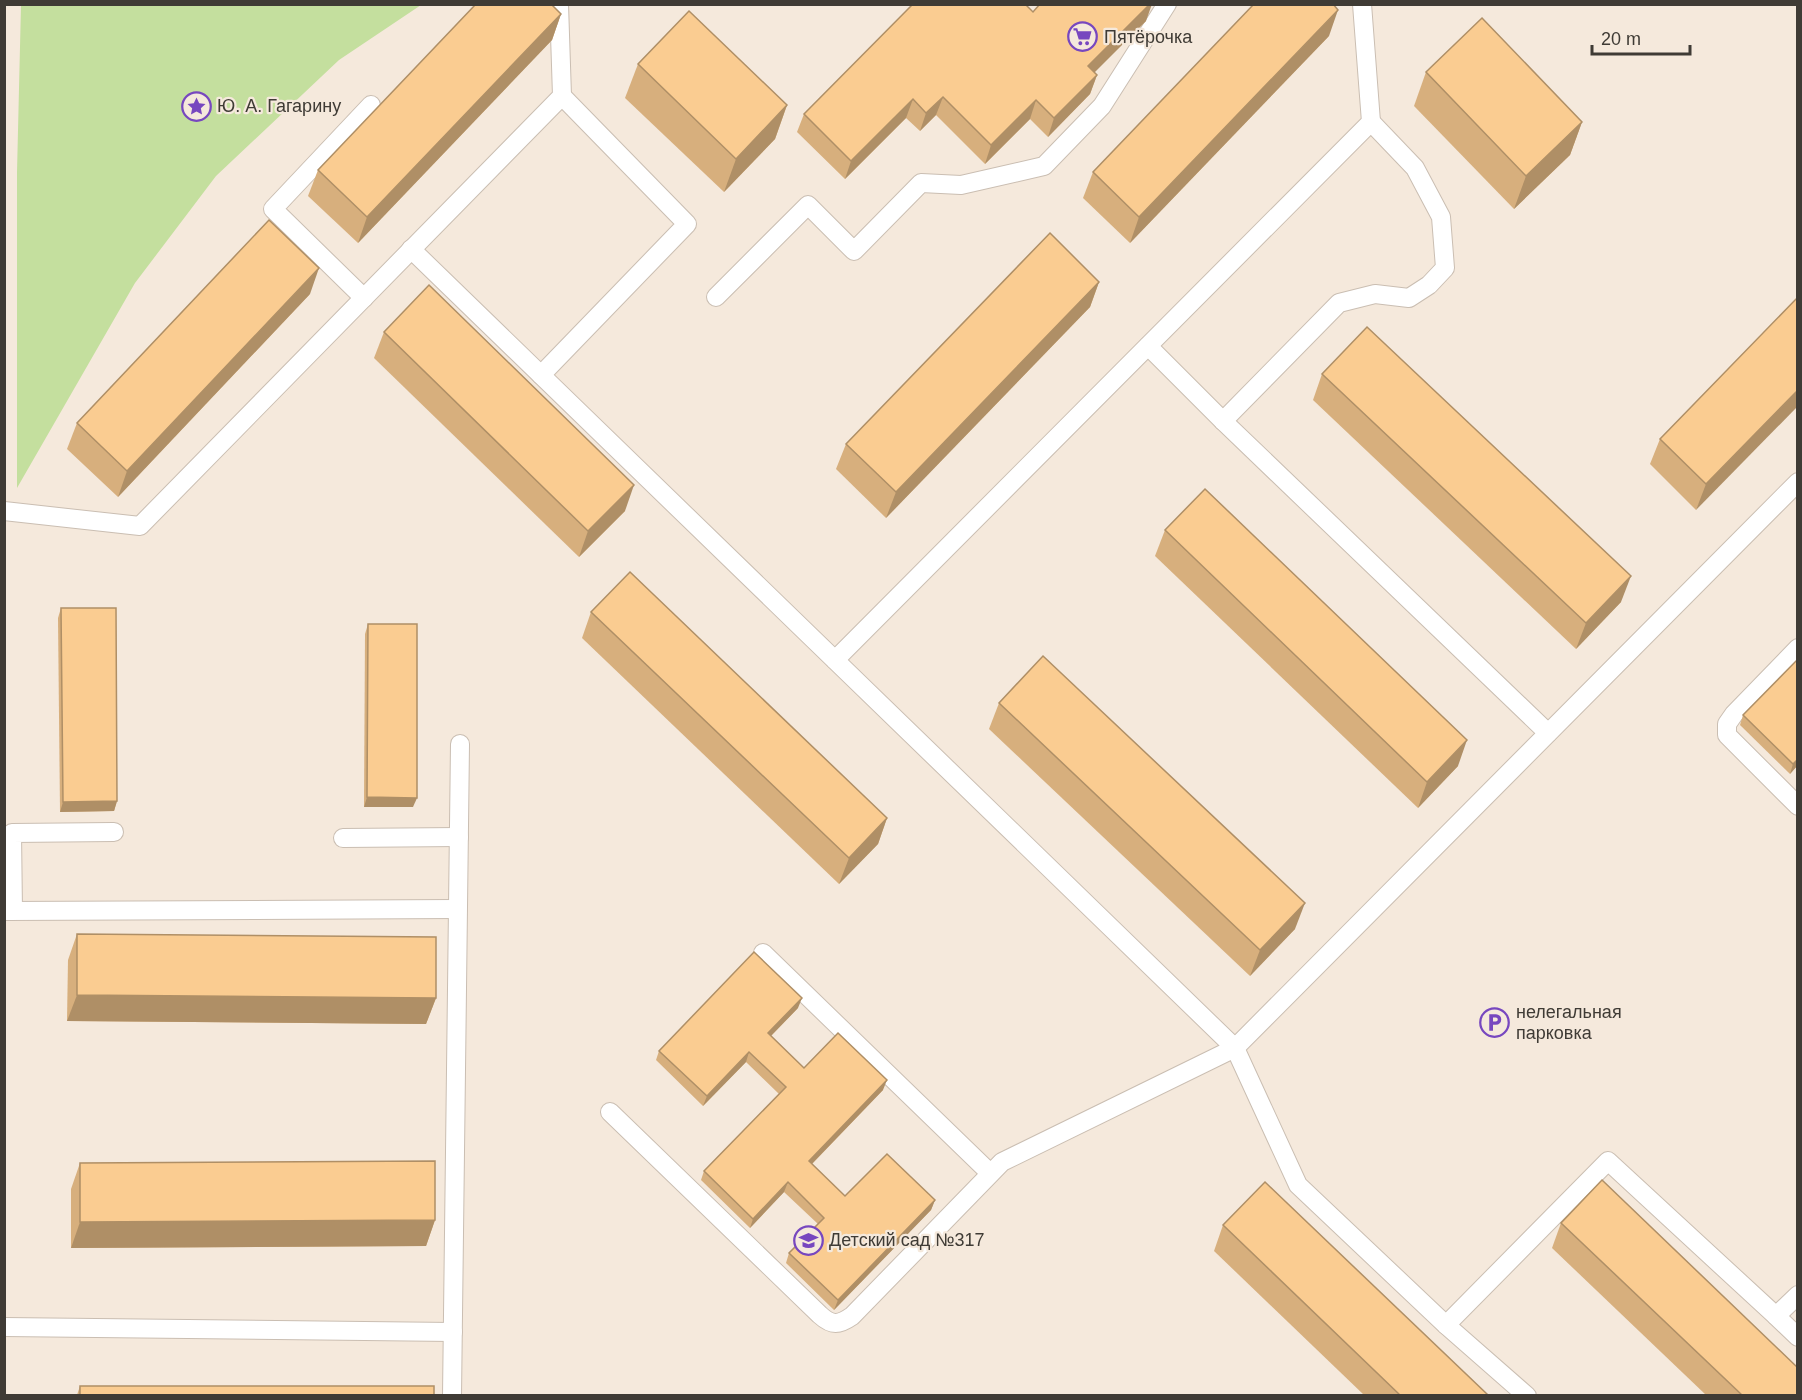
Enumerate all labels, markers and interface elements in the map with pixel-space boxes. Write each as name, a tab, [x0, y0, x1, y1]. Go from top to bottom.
scale bar	[1592, 18, 1690, 56]
supermarket icon: Пятёрочка	[1067, 21, 1099, 53]
place label: Пятёрочка	[1104, 27, 1193, 47]
text: 20 m	[1601, 29, 1641, 49]
place icon: Ю. А. Гагарину	[180, 90, 212, 122]
place label: Ю. А. Гагарину	[217, 96, 341, 116]
place label: нелегальная парковка	[1516, 1002, 1622, 1043]
parking icon: нелегальная парковка	[1479, 1006, 1511, 1038]
school or university icon: Детский сад №317	[792, 1224, 824, 1256]
place label: Детский сад №317	[829, 1230, 985, 1250]

